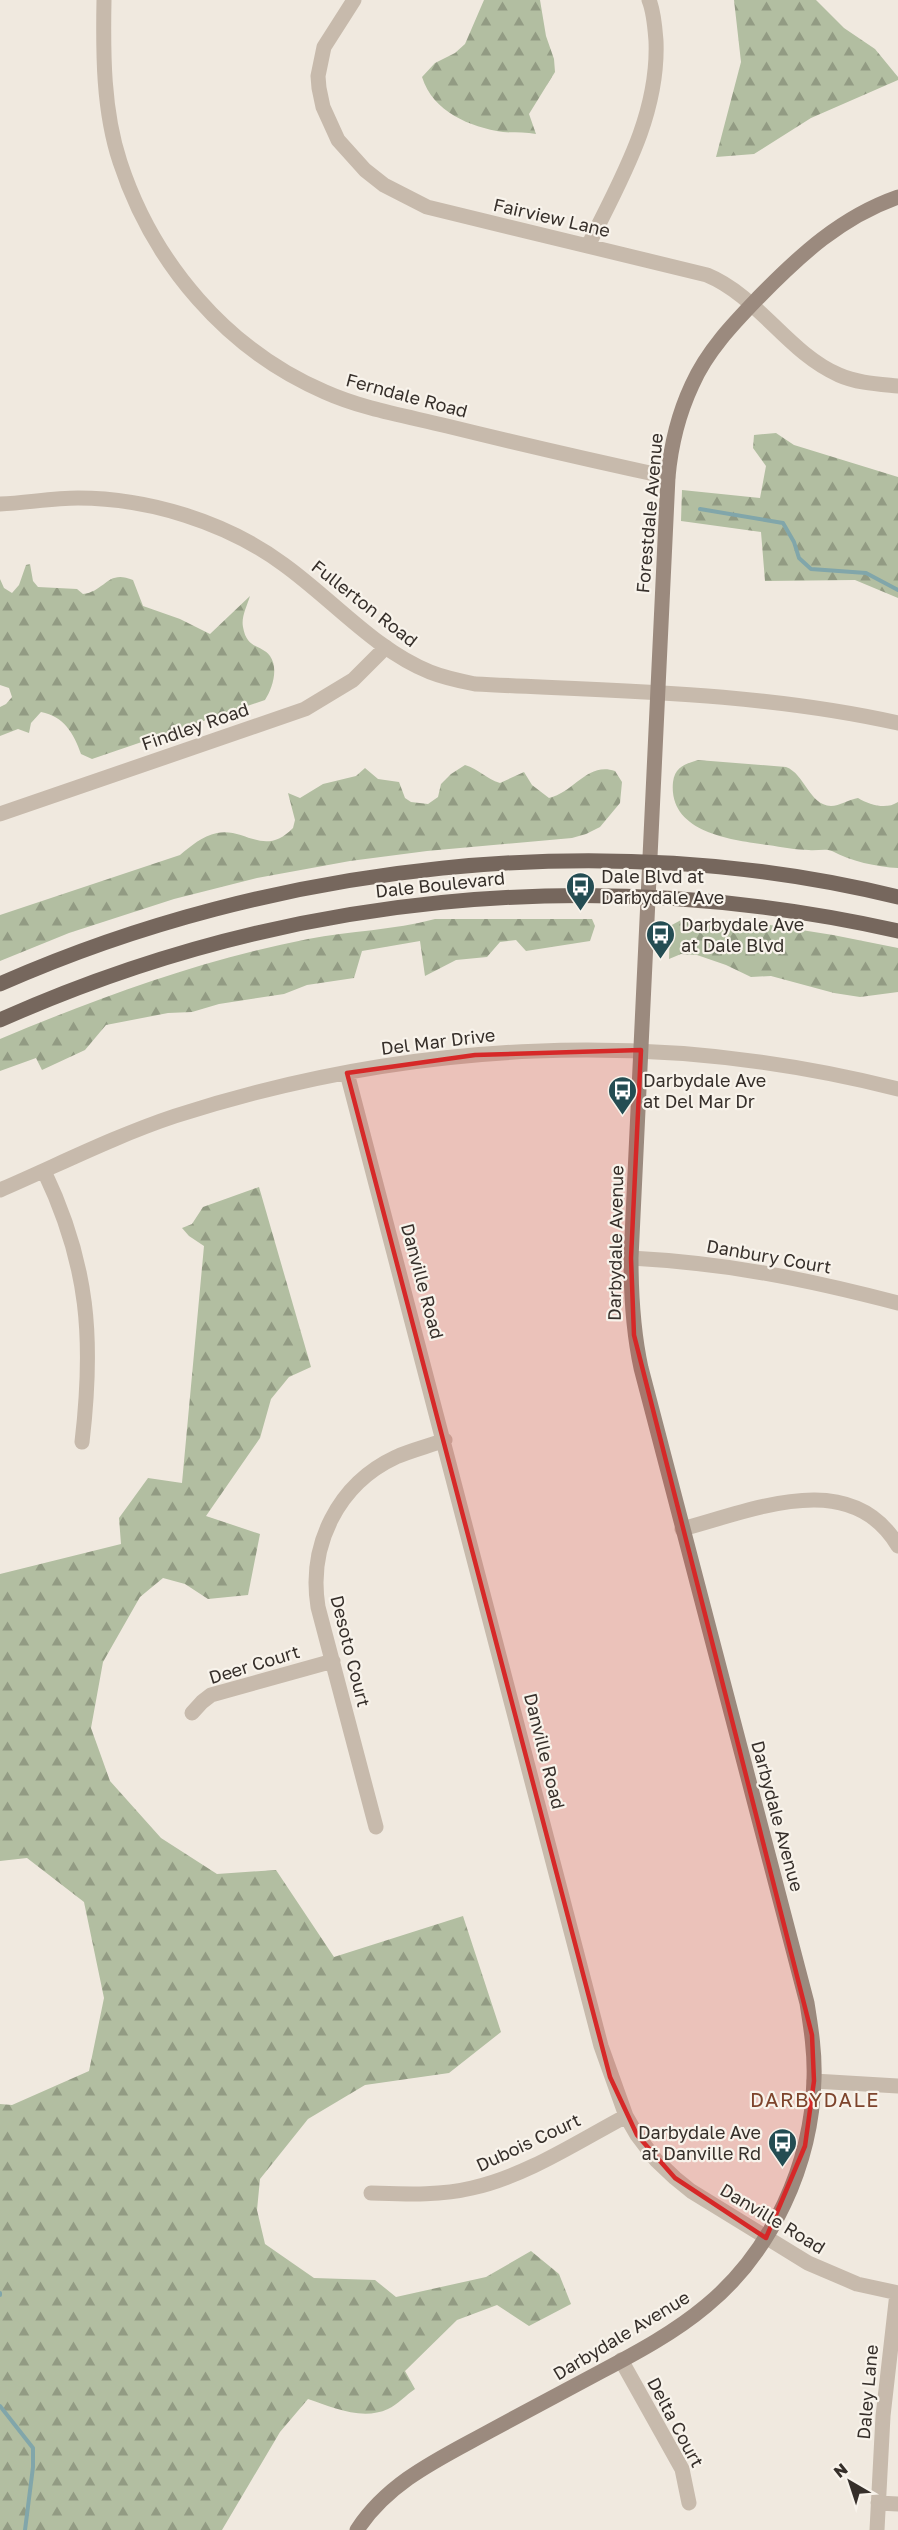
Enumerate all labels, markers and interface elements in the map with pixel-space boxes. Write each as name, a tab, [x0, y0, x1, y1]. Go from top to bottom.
street label: Fairview Lane	[491, 193, 613, 241]
street label: Ferndale Road	[344, 368, 470, 422]
street label: Forestdale Avenue	[631, 432, 667, 594]
street label: Fullerton Road	[308, 555, 422, 651]
street label: Findley Road	[138, 697, 252, 755]
place label: Dale Blvd at Darbydale Ave	[601, 865, 724, 908]
street label: Dale Boulevard	[374, 866, 506, 902]
bus stop icon: Dale Blvd at Darbydale Ave	[564, 870, 596, 912]
place label: Darbydale Ave at Dale Blvd	[681, 913, 804, 956]
bus stop icon: Darbydale Ave at Dale Blvd	[644, 918, 676, 960]
street label: Del Mar Drive	[380, 1023, 496, 1059]
place label: Darbydale Ave at Del Mar Dr	[643, 1069, 766, 1112]
bus stop icon: Darbydale Ave at Del Mar Dr	[606, 1074, 638, 1116]
street label: Darbydale Avenue	[603, 1165, 627, 1321]
street label: Danville Road	[397, 1221, 449, 1341]
street label: Danbury Court	[705, 1234, 833, 1278]
street label: Desoto Court	[326, 1593, 376, 1709]
street label: Deer Court	[206, 1640, 302, 1688]
street label: Danville Road	[520, 1691, 570, 1811]
street label: Darbydale Avenue	[747, 1738, 809, 1894]
district label: DARBYDALE	[750, 2087, 880, 2111]
street label: Dubois Court	[472, 2108, 584, 2176]
place label: Darbydale Ave at Danville Rd	[638, 2121, 761, 2164]
bus stop icon: Darbydale Ave at Danville Rd	[766, 2126, 798, 2168]
street label: Danville Road	[716, 2178, 830, 2258]
street label: Darbydale Avenue	[549, 2286, 693, 2384]
street label: Daley Lane	[852, 2344, 882, 2440]
street label: Delta Court	[643, 2373, 709, 2471]
north arrow	[820, 2452, 880, 2512]
text: N	[830, 2459, 852, 2482]

